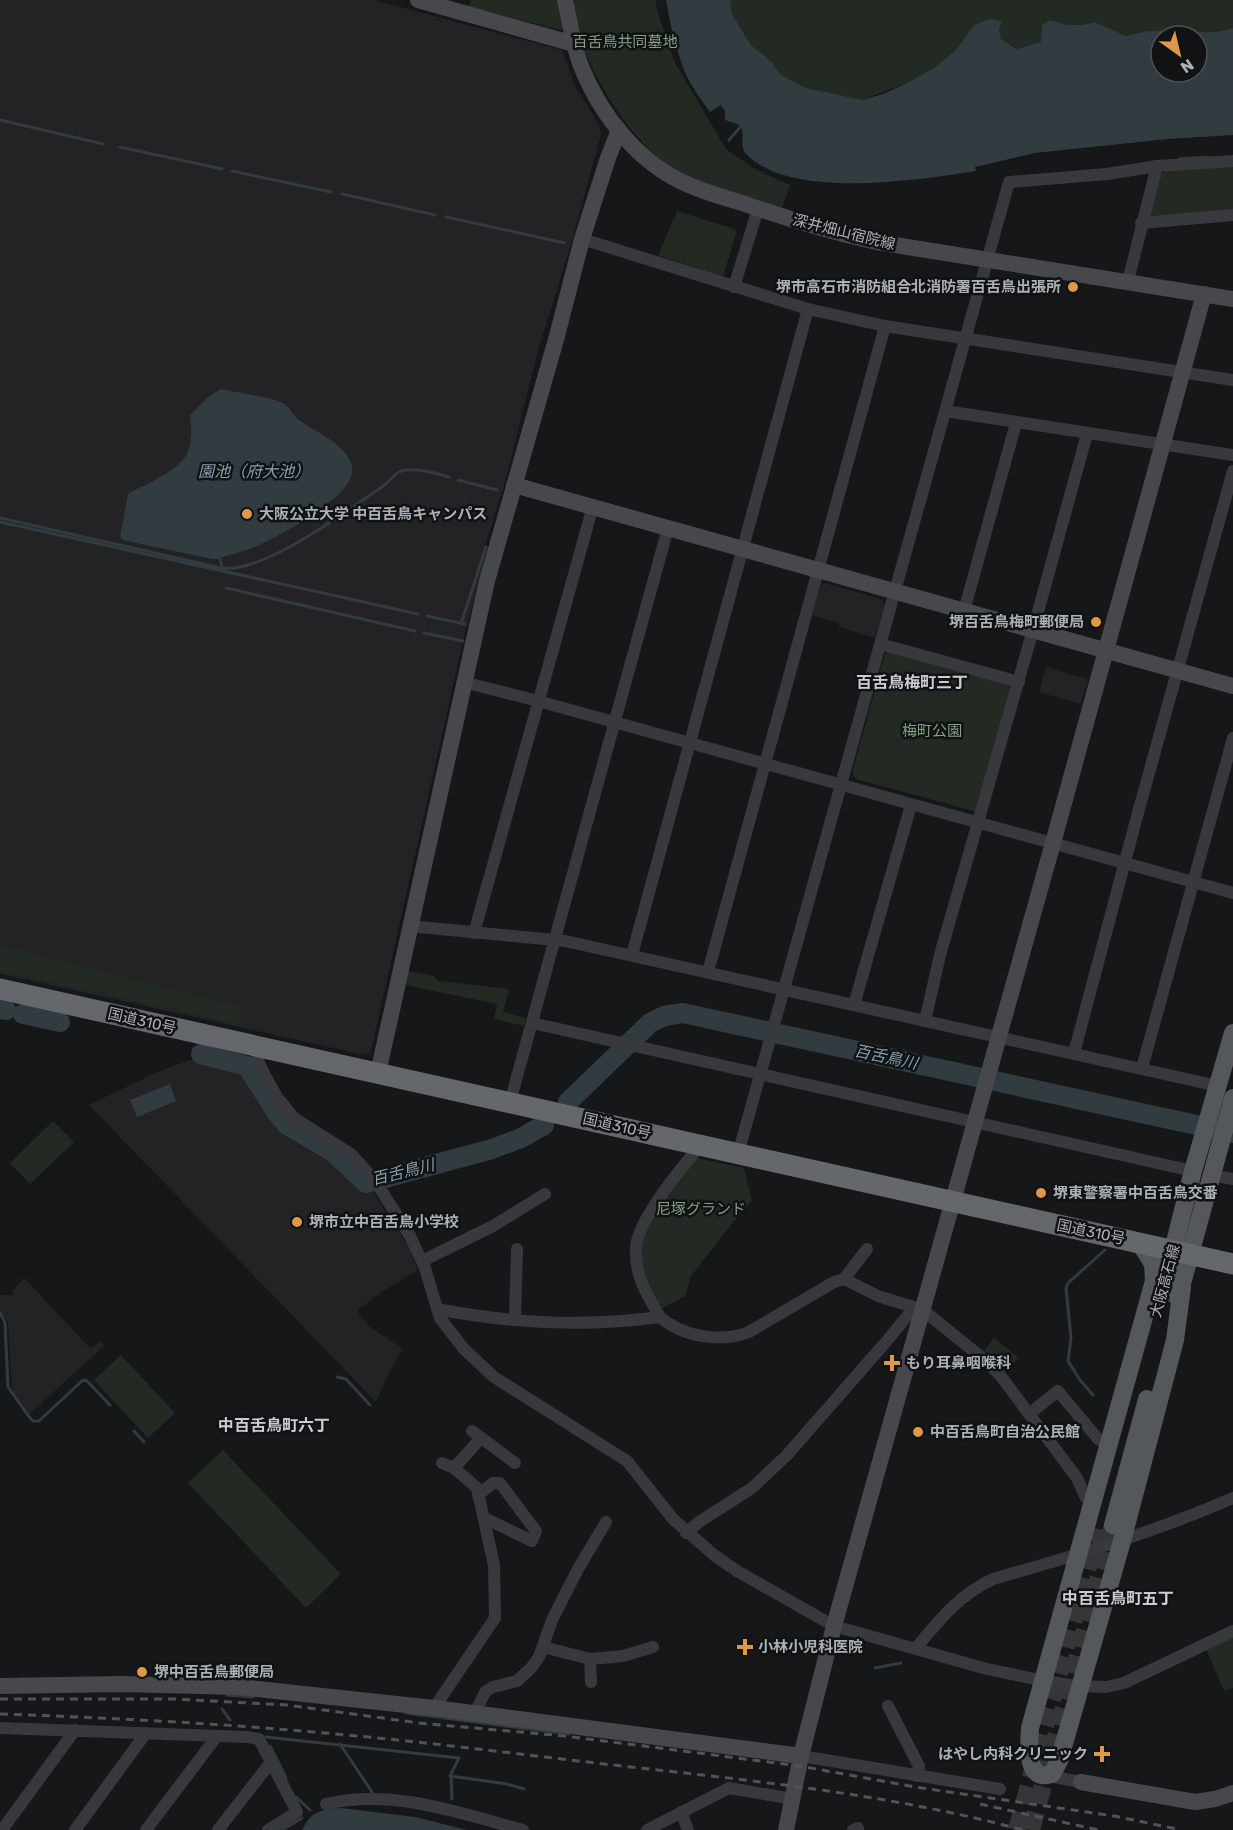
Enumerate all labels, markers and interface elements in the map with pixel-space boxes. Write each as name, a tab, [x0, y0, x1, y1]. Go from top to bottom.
north arrow	[1149, 24, 1209, 84]
park label: 百舌鳥共同墓地	[572, 33, 678, 51]
text: N	[1177, 55, 1197, 77]
street label: 深井畑山宿院線	[791, 211, 897, 253]
place label: 堺市高石市消防組合北消防署百舌鳥出張所	[776, 278, 1061, 296]
marker: 堺市高石市消防組合北消防署百舌鳥出張所	[1066, 280, 1080, 294]
water label: 園池（府大池）	[198, 462, 310, 481]
place label: 大阪公立大学 中百舌鳥キャンパス	[259, 505, 487, 523]
marker: 大阪公立大学 中百舌鳥キャンパス	[240, 507, 254, 521]
place label: 堺百舌鳥梅町郵便局	[949, 613, 1084, 631]
marker: 堺百舌鳥梅町郵便局	[1089, 615, 1103, 629]
district label: 百舌鳥梅町三丁	[856, 673, 968, 692]
park label: 梅町公園	[902, 722, 962, 740]
street label: 国道310号	[106, 1004, 178, 1038]
water label: 百舌鳥川	[853, 1041, 921, 1073]
street label: 国道310号	[581, 1109, 653, 1143]
water label: 百舌鳥川	[370, 1155, 438, 1189]
place label: 堺東警察署中百舌鳥交番	[1053, 1184, 1218, 1202]
marker: 堺東警察署中百舌鳥交番	[1034, 1186, 1048, 1200]
park label: 尼塚グランド	[656, 1200, 746, 1218]
place label: 堺市立中百舌鳥小学校	[309, 1213, 459, 1231]
marker: 堺市立中百舌鳥小学校	[290, 1215, 304, 1229]
street label: 国道310号	[1055, 1216, 1127, 1248]
street label: 大阪高石線	[1147, 1242, 1183, 1320]
marker: もり耳鼻咽喉科	[883, 1354, 901, 1372]
place label: もり耳鼻咽喉科	[906, 1354, 1011, 1372]
district label: 中百舌鳥町六丁	[218, 1416, 330, 1435]
place label: 中百舌鳥町自治公民館	[930, 1423, 1080, 1441]
marker: 中百舌鳥町自治公民館	[911, 1425, 925, 1439]
district label: 中百舌鳥町五丁	[1062, 1589, 1174, 1608]
marker: 小林小児科医院	[736, 1638, 754, 1656]
place label: 小林小児科医院	[758, 1638, 863, 1656]
place label: 堺中百舌鳥郵便局	[154, 1663, 274, 1681]
marker: 堺中百舌鳥郵便局	[135, 1665, 149, 1679]
place label: はやし内科クリニック	[938, 1745, 1088, 1763]
marker: はやし内科クリニック	[1093, 1745, 1111, 1763]

